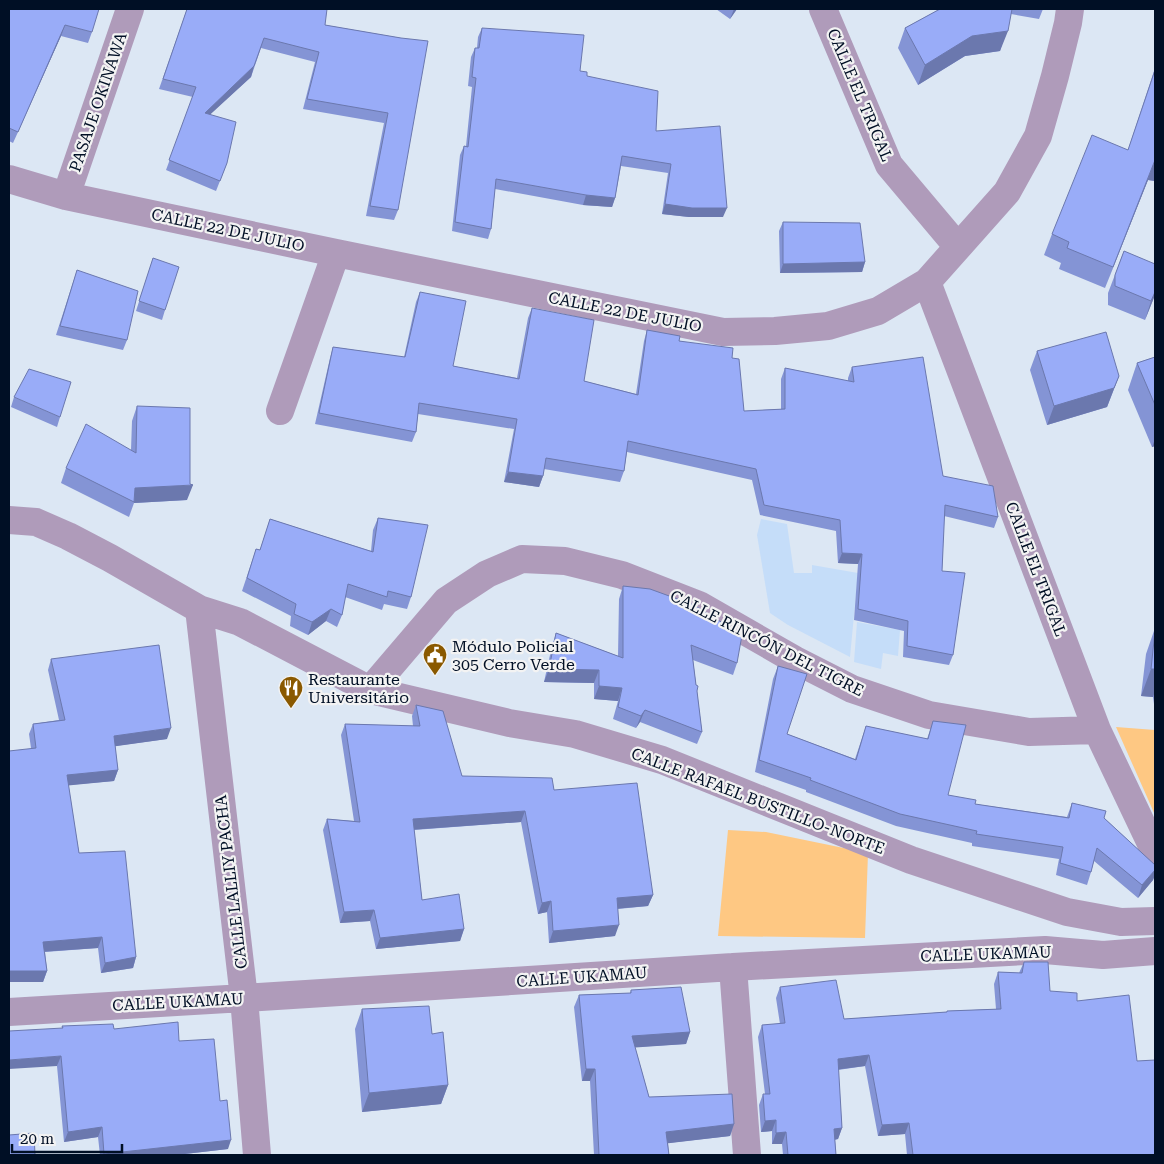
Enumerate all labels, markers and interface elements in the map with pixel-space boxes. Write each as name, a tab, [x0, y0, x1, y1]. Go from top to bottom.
street label: CALLE EL TRIGAL	[823, 26, 897, 164]
street label: PASAJE OKINAWA	[65, 29, 131, 174]
street label: CALLE 22 DE JULIO	[150, 204, 306, 256]
street label: CALLE 22 DE JULIO	[547, 288, 703, 336]
street label: CALLE EL TRIGAL	[1002, 499, 1070, 639]
street label: CALLE RINCÓN DEL TIGRE	[667, 586, 867, 700]
place label: Módulo Policial 305 Cerro Verde	[452, 637, 575, 674]
public building icon: Módulo Policial 305 Cerro Verde	[422, 642, 448, 676]
place label: Restaurante Universitário	[308, 670, 409, 707]
restaurant icon: Restaurante Universitário	[278, 675, 304, 709]
street label: CALLE RAFAEL BUSTILLO-NORTE	[628, 744, 888, 858]
street label: CALLE LALLIY PACHA	[211, 793, 251, 970]
street label: CALLE UKAMAU	[920, 942, 1052, 966]
street label: CALLE UKAMAU	[516, 963, 648, 991]
street label: CALLE UKAMAU	[112, 989, 244, 1015]
scale bar	[12, 1122, 122, 1154]
text: 20 m	[20, 1130, 55, 1148]

